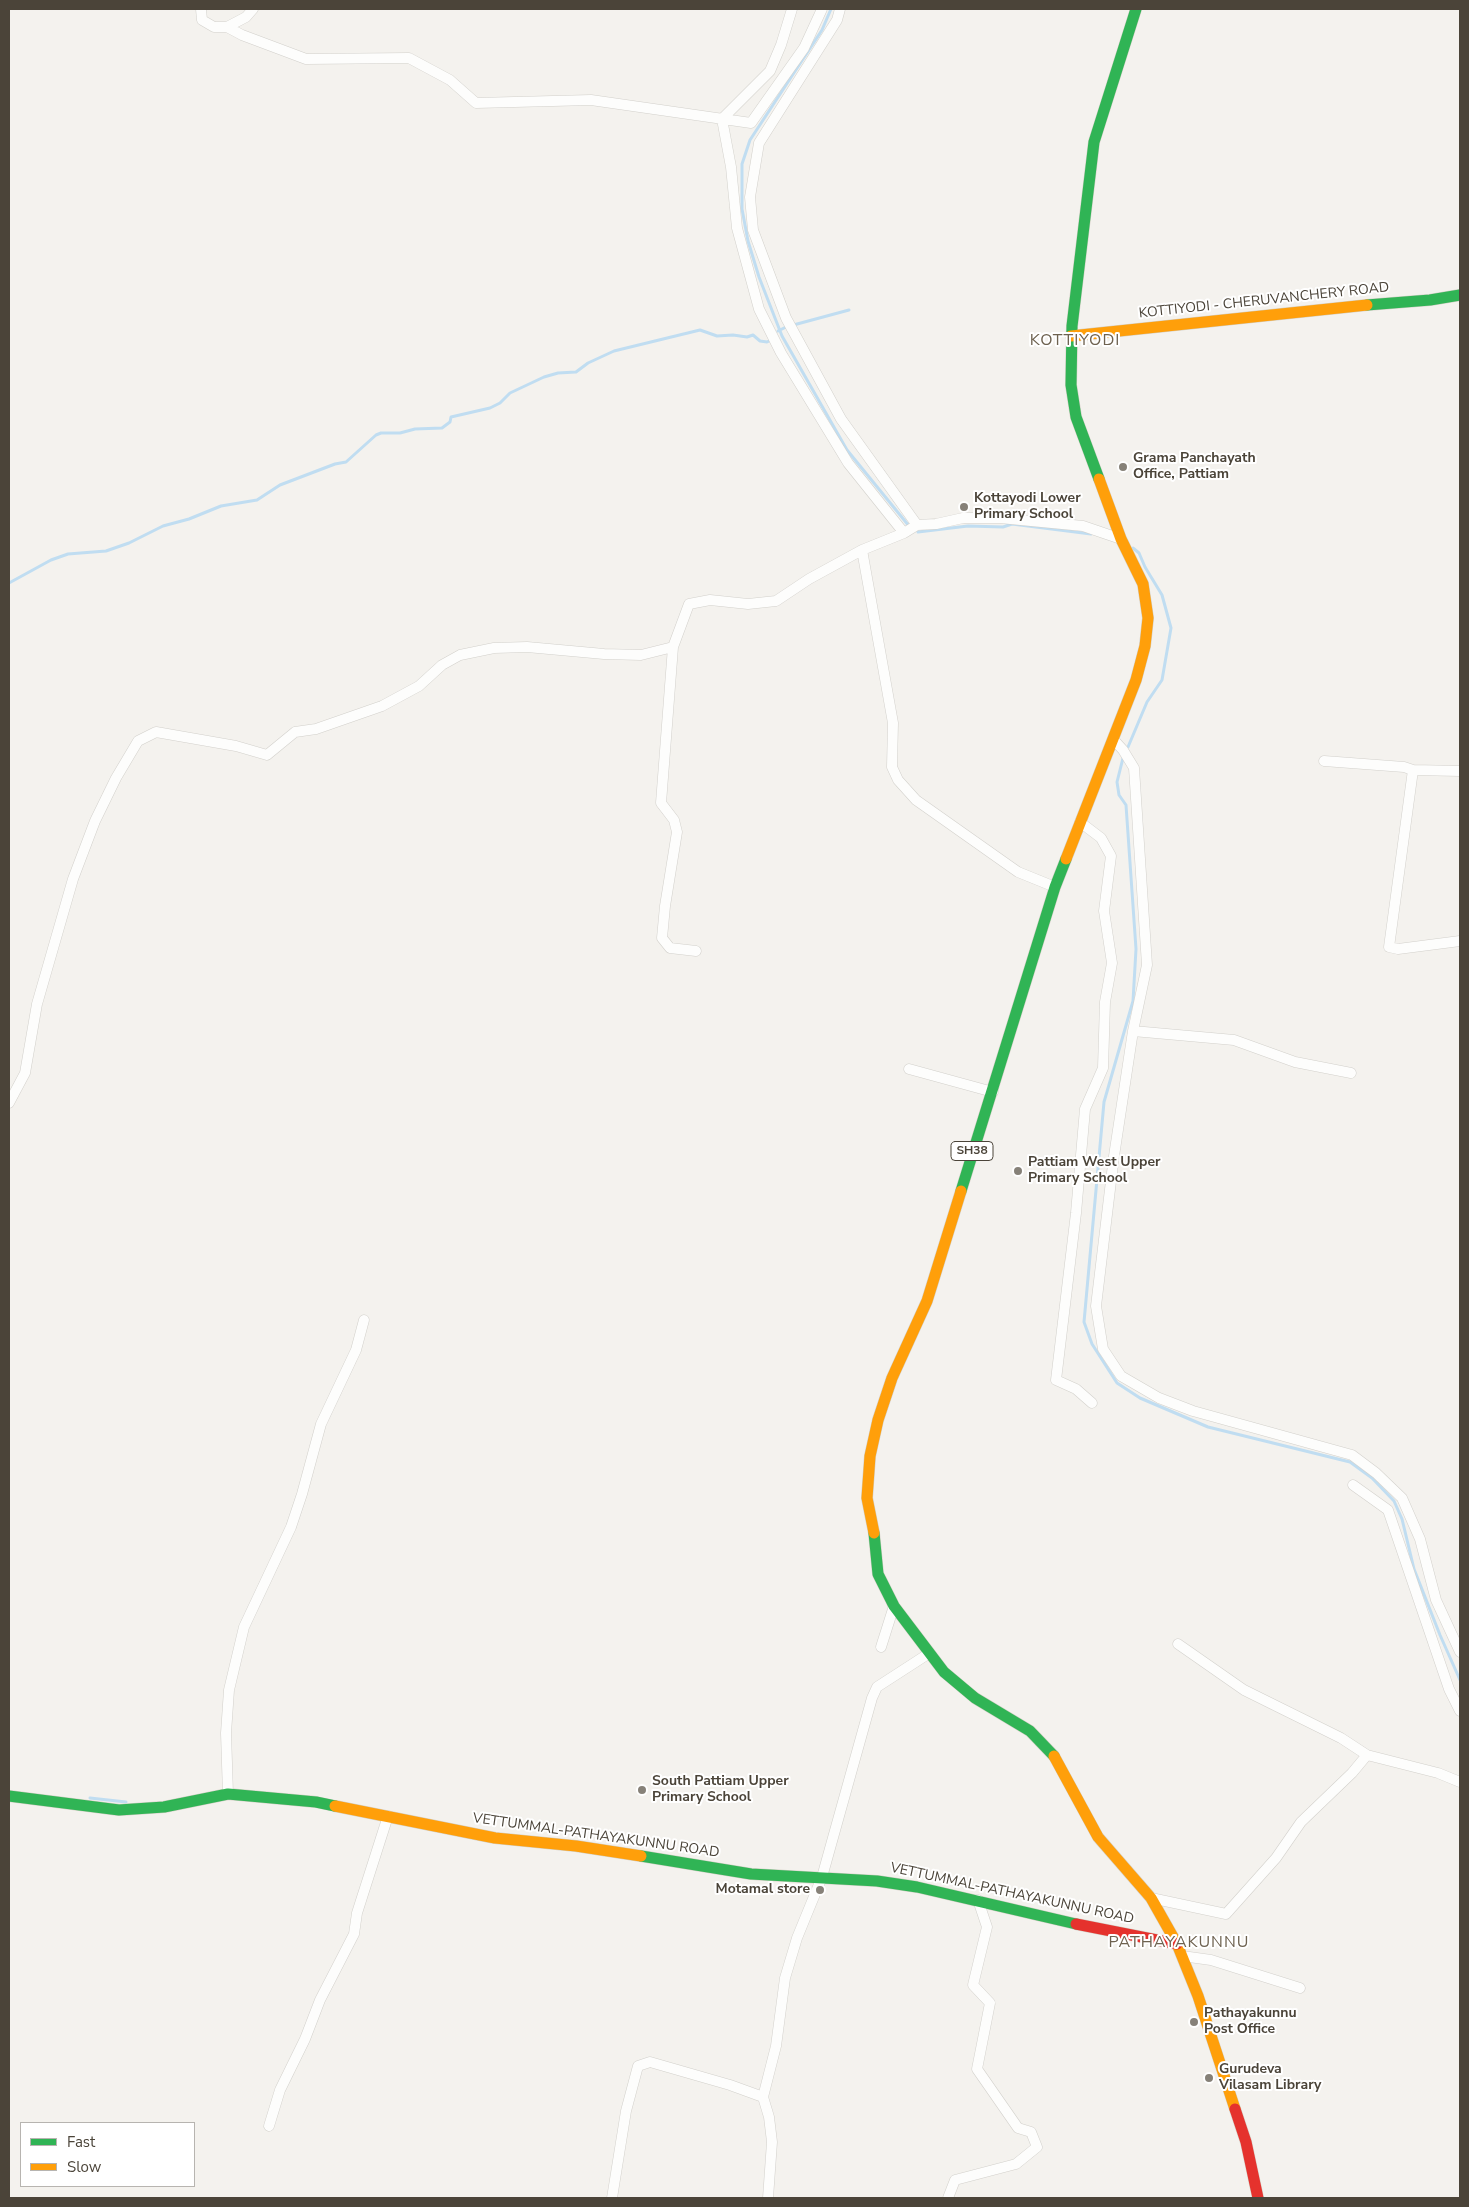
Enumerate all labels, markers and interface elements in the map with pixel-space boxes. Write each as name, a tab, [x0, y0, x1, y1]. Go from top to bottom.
street label: KOTTIYODI - CHERUVANCHERY ROAD	[1138, 279, 1390, 323]
district label: KOTTIYODI	[1029, 331, 1121, 351]
place label: Grama Panchayath Office, Pattiam	[1133, 451, 1256, 484]
marker: Grama Panchayath Office, Pattiam	[1117, 461, 1129, 473]
place label: Kottayodi Lower Primary School	[974, 491, 1081, 524]
marker: Kottayodi Lower Primary School	[958, 501, 970, 513]
road number: SH38	[951, 1142, 993, 1160]
place label: Pattiam West Upper Primary School	[1028, 1155, 1161, 1188]
marker: Pattiam West Upper Primary School	[1012, 1165, 1024, 1177]
place label: South Pattiam Upper Primary School	[652, 1774, 789, 1806]
marker: South Pattiam Upper Primary School	[636, 1784, 648, 1796]
street label: VETTUMMAL-PATHAYAKUNNU ROAD	[472, 1810, 720, 1862]
street label: VETTUMMAL-PATHAYAKUNNU ROAD	[889, 1860, 1135, 1928]
place label: Motamal store	[716, 1882, 810, 1898]
marker: Motamal store	[814, 1884, 826, 1896]
district label: PATHAYAKUNNU	[1107, 1933, 1251, 1953]
place label: Pathayakunnu Post Office	[1204, 2006, 1297, 2038]
marker: Pathayakunnu Post Office	[1188, 2016, 1200, 2028]
place label: Gurudeva Vilasam Library	[1219, 2062, 1321, 2094]
marker: Gurudeva Vilasam Library	[1203, 2072, 1215, 2084]
legend	[20, 2122, 195, 2187]
text: Fast	[67, 2132, 95, 2152]
text: Slow	[67, 2157, 101, 2177]

